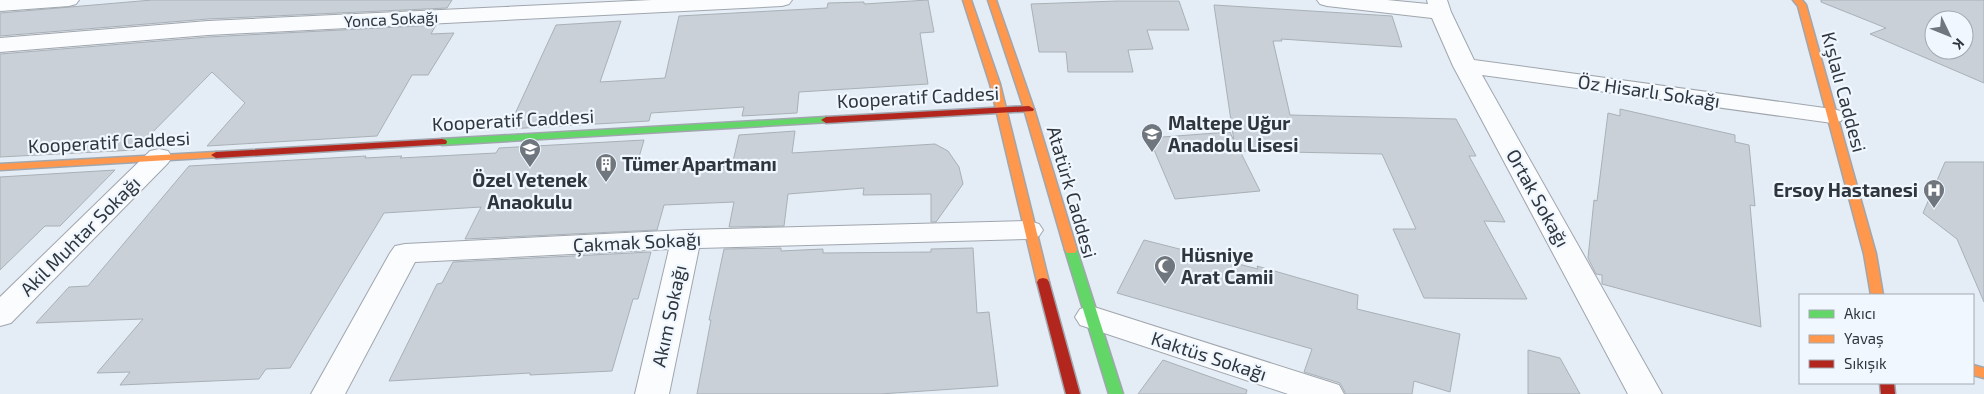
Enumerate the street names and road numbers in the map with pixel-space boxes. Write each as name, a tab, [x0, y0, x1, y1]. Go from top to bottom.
street label: Yonca Sokağı	[343, 7, 439, 30]
street label: Kışlalı Caddesi	[1816, 29, 1872, 155]
street label: Öz Hisarlı Sokağı	[1577, 69, 1722, 112]
street label: Kooperatif Caddesi	[836, 81, 1000, 112]
street label: Kooperatif Caddesi	[431, 104, 595, 135]
street label: Atatürk Caddesi	[1043, 123, 1102, 261]
street label: Kooperatif Caddesi	[27, 126, 191, 157]
street label: Ortak Sokağı	[1502, 145, 1575, 251]
street label: Akil Muhtar Sokağı	[15, 171, 144, 300]
street label: Çakmak Sokağı	[572, 227, 702, 257]
street label: Akım Sokağı	[646, 263, 691, 369]
street label: Kaktüs Sokağı	[1148, 326, 1270, 385]

